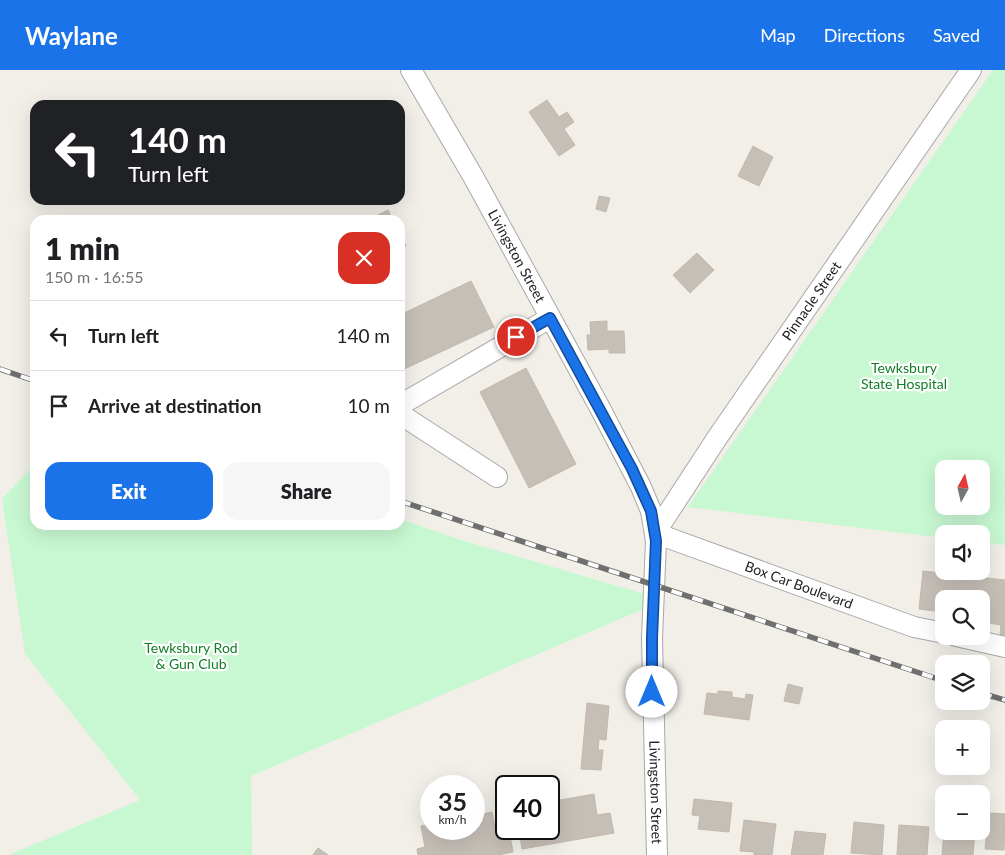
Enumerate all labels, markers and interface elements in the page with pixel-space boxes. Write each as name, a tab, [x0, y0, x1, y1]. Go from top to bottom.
text: Waylane	[25, 21, 118, 50]
text: Map	[760, 24, 796, 46]
text: Directions	[824, 24, 905, 46]
text: Saved	[933, 24, 980, 46]
text: 140 m	[128, 118, 227, 160]
icon: left	[45, 120, 110, 185]
text: Turn left	[128, 160, 209, 187]
street label: Livingston Street	[485, 206, 550, 305]
text: 1 min	[45, 230, 120, 266]
button: close	[338, 232, 390, 284]
street label: Pinnacle Street	[778, 258, 844, 344]
text: 150 m · 16:55	[45, 267, 144, 286]
pin	[495, 316, 537, 358]
icon: left	[45, 322, 73, 350]
icon: arrive	[502, 323, 530, 351]
text: Turn left	[88, 324, 159, 347]
text: 140 m	[336, 324, 390, 347]
park label: Tewksbury State Hospital	[861, 359, 947, 392]
icon: arrive	[45, 392, 73, 420]
text: Arrive at destination	[88, 394, 261, 417]
text: 10 m	[347, 394, 390, 417]
north arrow	[935, 460, 990, 515]
map controls	[935, 460, 990, 840]
button: Exit	[45, 462, 213, 520]
button: Share	[223, 462, 390, 520]
button: sound	[935, 525, 990, 580]
street label: Box Car Boulevard	[743, 557, 856, 612]
button: search	[935, 590, 990, 645]
park label: Tewksbury Rod & Gun Club	[144, 639, 238, 672]
button: layers	[935, 655, 990, 710]
position arrow	[625, 665, 677, 717]
button: +	[935, 720, 990, 775]
street label: Livingston Street	[646, 740, 666, 844]
speed limit sign: 40	[495, 775, 560, 840]
button: −	[935, 785, 990, 840]
text: 35	[438, 786, 467, 816]
text: km/h	[438, 812, 467, 827]

